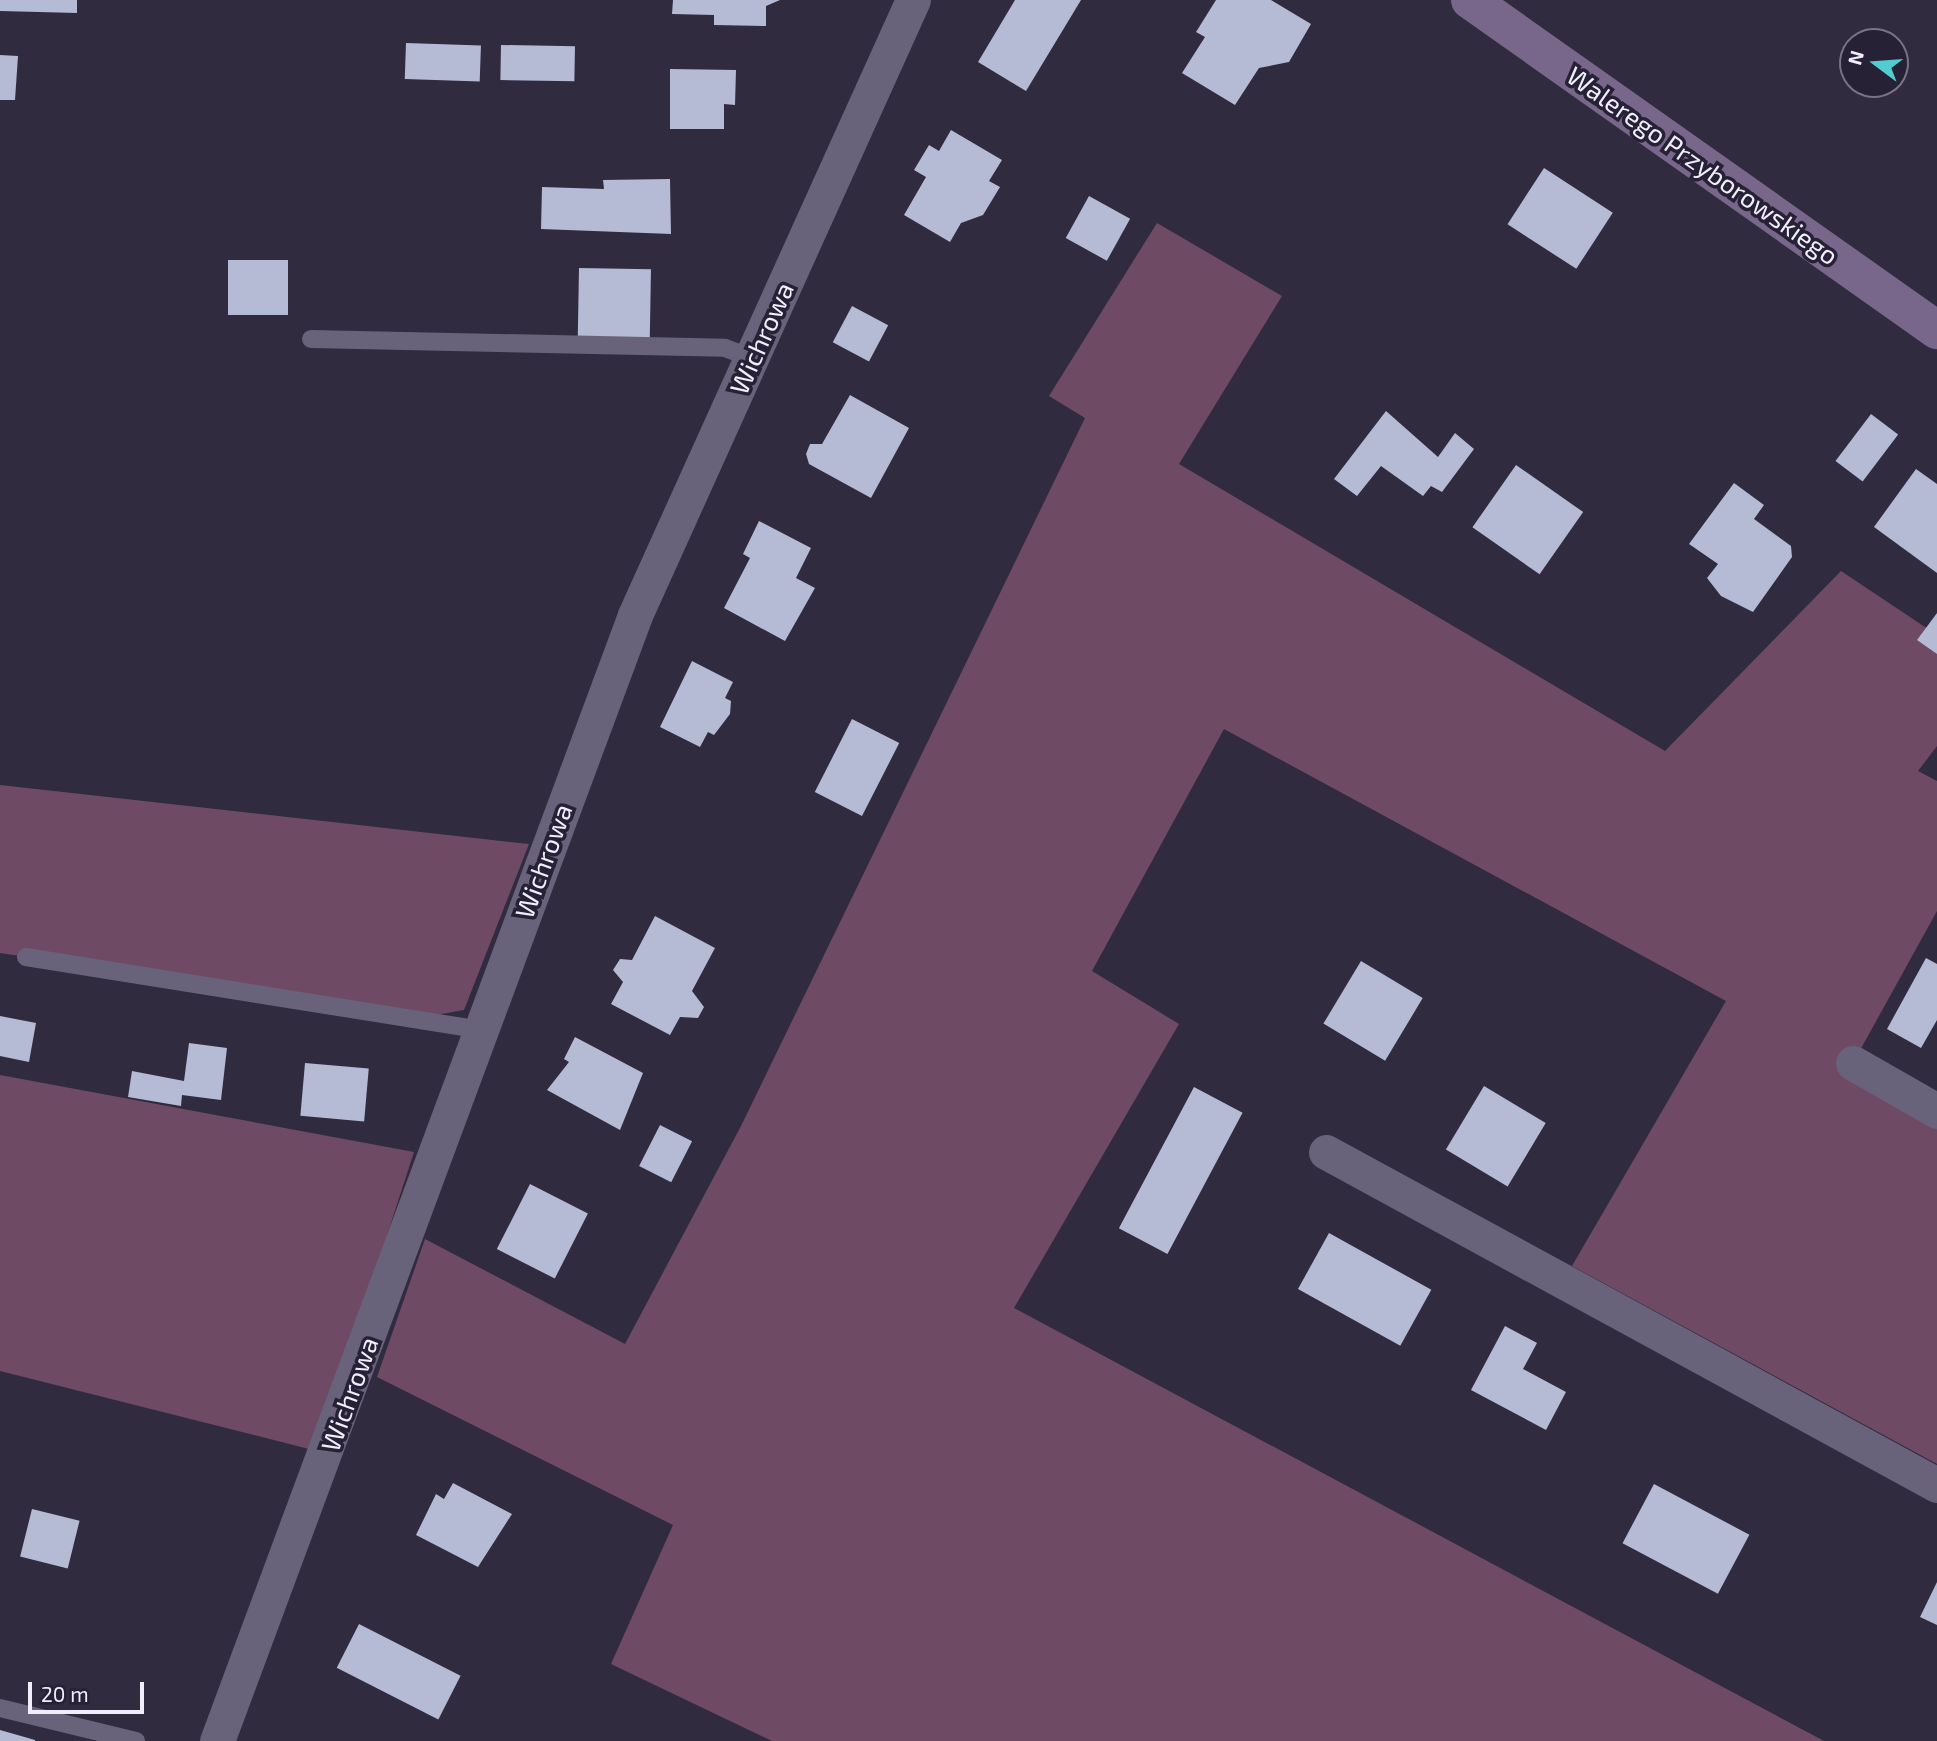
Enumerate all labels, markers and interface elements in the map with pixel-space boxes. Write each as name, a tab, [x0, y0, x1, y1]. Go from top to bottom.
north arrow	[1839, 28, 1909, 98]
text: N	[1842, 48, 1868, 67]
street label: Walerego Przyborowskiego	[1561, 59, 1845, 271]
street label: Wichrowa	[722, 277, 800, 399]
street label: Wichrowa	[508, 800, 578, 922]
street label: Wichrowa	[314, 1333, 384, 1455]
scale bar	[32, 1668, 147, 1712]
text: 20 m	[41, 1681, 89, 1706]

